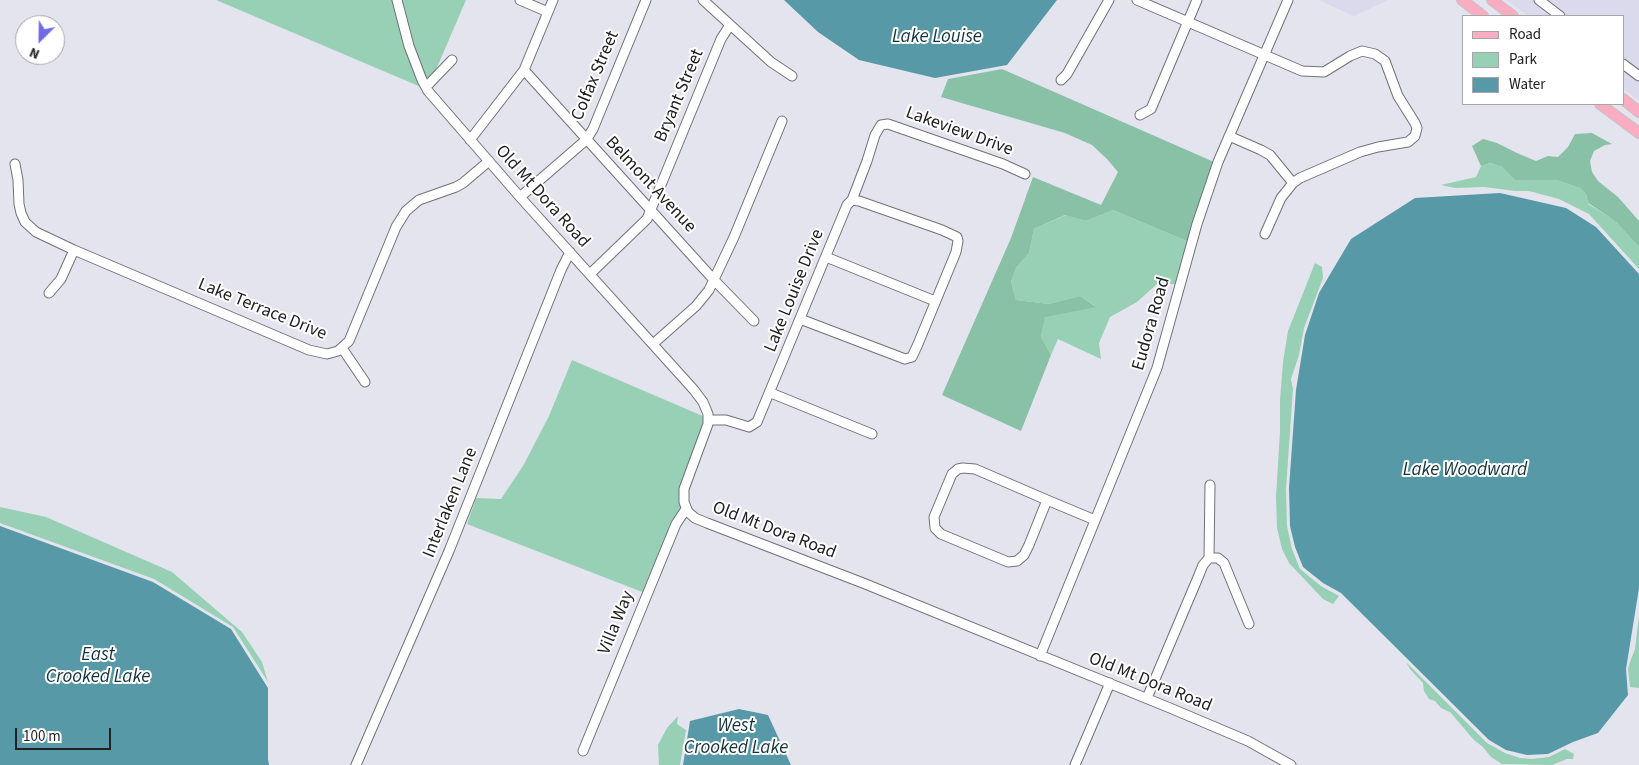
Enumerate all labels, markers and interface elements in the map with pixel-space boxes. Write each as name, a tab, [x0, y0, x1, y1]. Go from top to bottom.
north arrow	[15, 15, 65, 65]
legend	[1462, 15, 1624, 105]
text: Road	[1509, 24, 1541, 45]
water label: Lake Louise	[892, 27, 982, 49]
street label: Colfax Street	[567, 28, 625, 124]
text: N	[26, 42, 43, 64]
street label: Bryant Street	[651, 46, 709, 146]
text: Park	[1509, 49, 1537, 70]
text: Water	[1509, 74, 1545, 95]
street label: Lakeview Drive	[902, 103, 1016, 161]
street label: Belmont Avenue	[600, 132, 700, 238]
street label: Old Mt Dora Road	[490, 141, 594, 253]
street label: Lake Louise Drive	[761, 226, 829, 356]
street label: Lake Terrace Drive	[195, 274, 329, 346]
street label: Eudora Road	[1128, 275, 1176, 373]
street label: Interlaken Lane	[419, 445, 483, 561]
water label: Lake Woodward	[1403, 460, 1527, 482]
street label: Old Mt Dora Road	[709, 497, 839, 565]
street label: Villa Way	[594, 588, 640, 658]
water label: East Crooked Lake	[46, 645, 150, 689]
street label: Old Mt Dora Road	[1085, 648, 1215, 718]
water label: West Crooked Lake	[684, 716, 788, 760]
scale bar	[18, 718, 114, 750]
text: 100 m	[23, 726, 61, 747]

